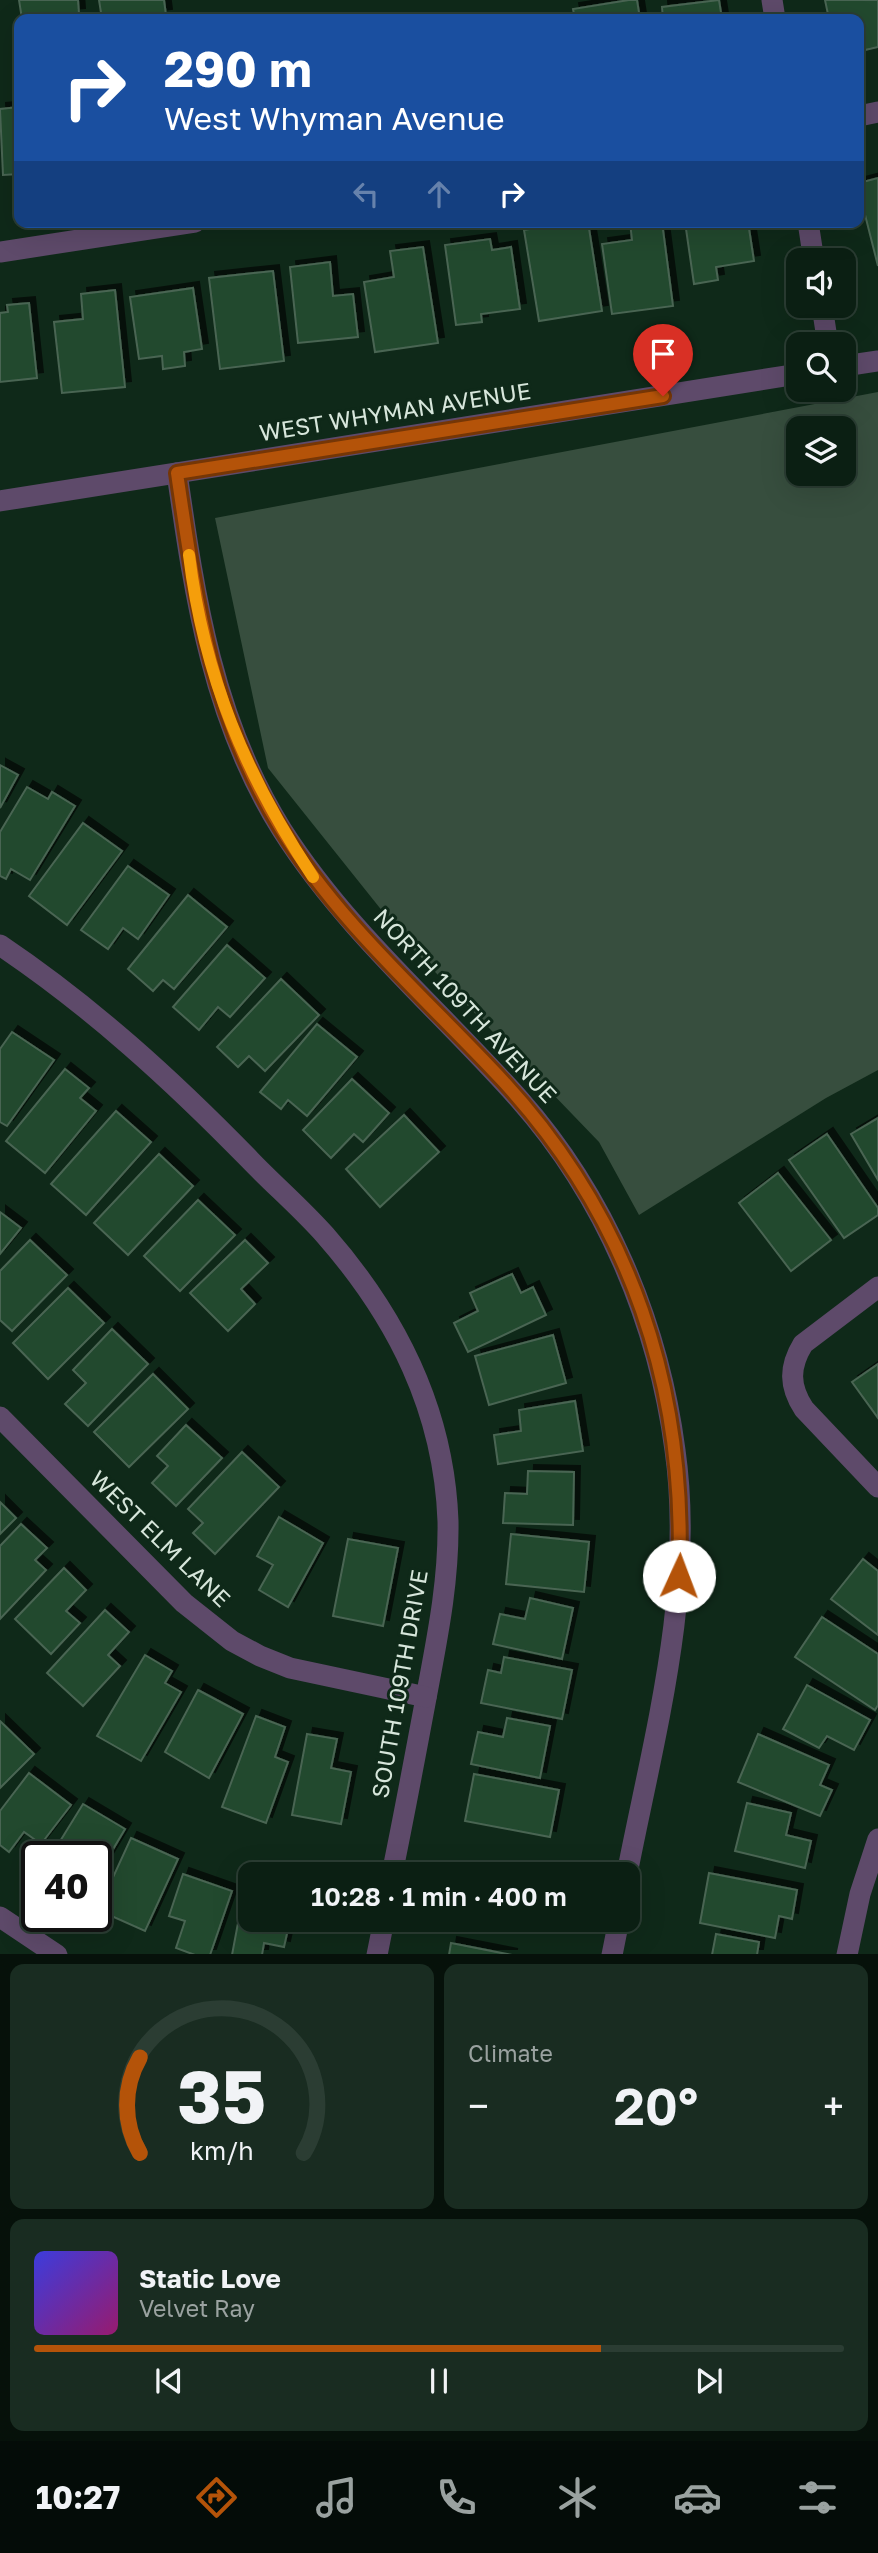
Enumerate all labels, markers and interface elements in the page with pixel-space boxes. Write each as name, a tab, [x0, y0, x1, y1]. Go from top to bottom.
text: 290 m	[164, 39, 312, 98]
icon: right	[49, 42, 140, 133]
text: West Whyman Avenue	[164, 99, 504, 137]
icon: left	[347, 175, 385, 213]
icon: ahead	[420, 175, 458, 213]
icon: right	[493, 175, 531, 213]
map controls	[786, 248, 856, 486]
button: sound	[786, 248, 856, 318]
pin	[633, 324, 693, 396]
button: search	[786, 332, 856, 402]
icon: arrive	[644, 335, 682, 373]
street label: WEST WHYMAN AVENUE	[257, 376, 533, 446]
button: layers	[786, 416, 856, 486]
street label: NORTH 109TH AVENUE	[368, 902, 563, 1108]
street label: WEST ELM LANE	[85, 1464, 237, 1612]
position arrow	[642, 1539, 716, 1613]
street label: SOUTH 109TH DRIVE	[365, 1568, 433, 1800]
speed limit sign: 40	[21, 1841, 112, 1932]
text: 10:28 · 1 min · 400 m	[311, 1881, 567, 1912]
text: Climate	[468, 2039, 553, 2067]
text: 35	[178, 2052, 266, 2139]
text: 20°	[614, 2074, 698, 2136]
text: −	[468, 2083, 489, 2128]
text: +	[823, 2083, 844, 2128]
text: km/h	[190, 2134, 254, 2165]
text: Static Love	[139, 2263, 281, 2294]
text: Velvet Ray	[139, 2294, 255, 2322]
icon: previous	[150, 2362, 188, 2400]
icon: pause	[420, 2362, 458, 2400]
icon: next	[690, 2362, 728, 2400]
icon: directions	[192, 2473, 241, 2522]
icon: music	[312, 2473, 361, 2522]
icon: phone	[432, 2473, 481, 2522]
icon: climate	[553, 2473, 602, 2522]
icon: car	[673, 2473, 722, 2522]
icon: filters	[793, 2473, 842, 2522]
text: 10:27	[36, 2478, 120, 2516]

